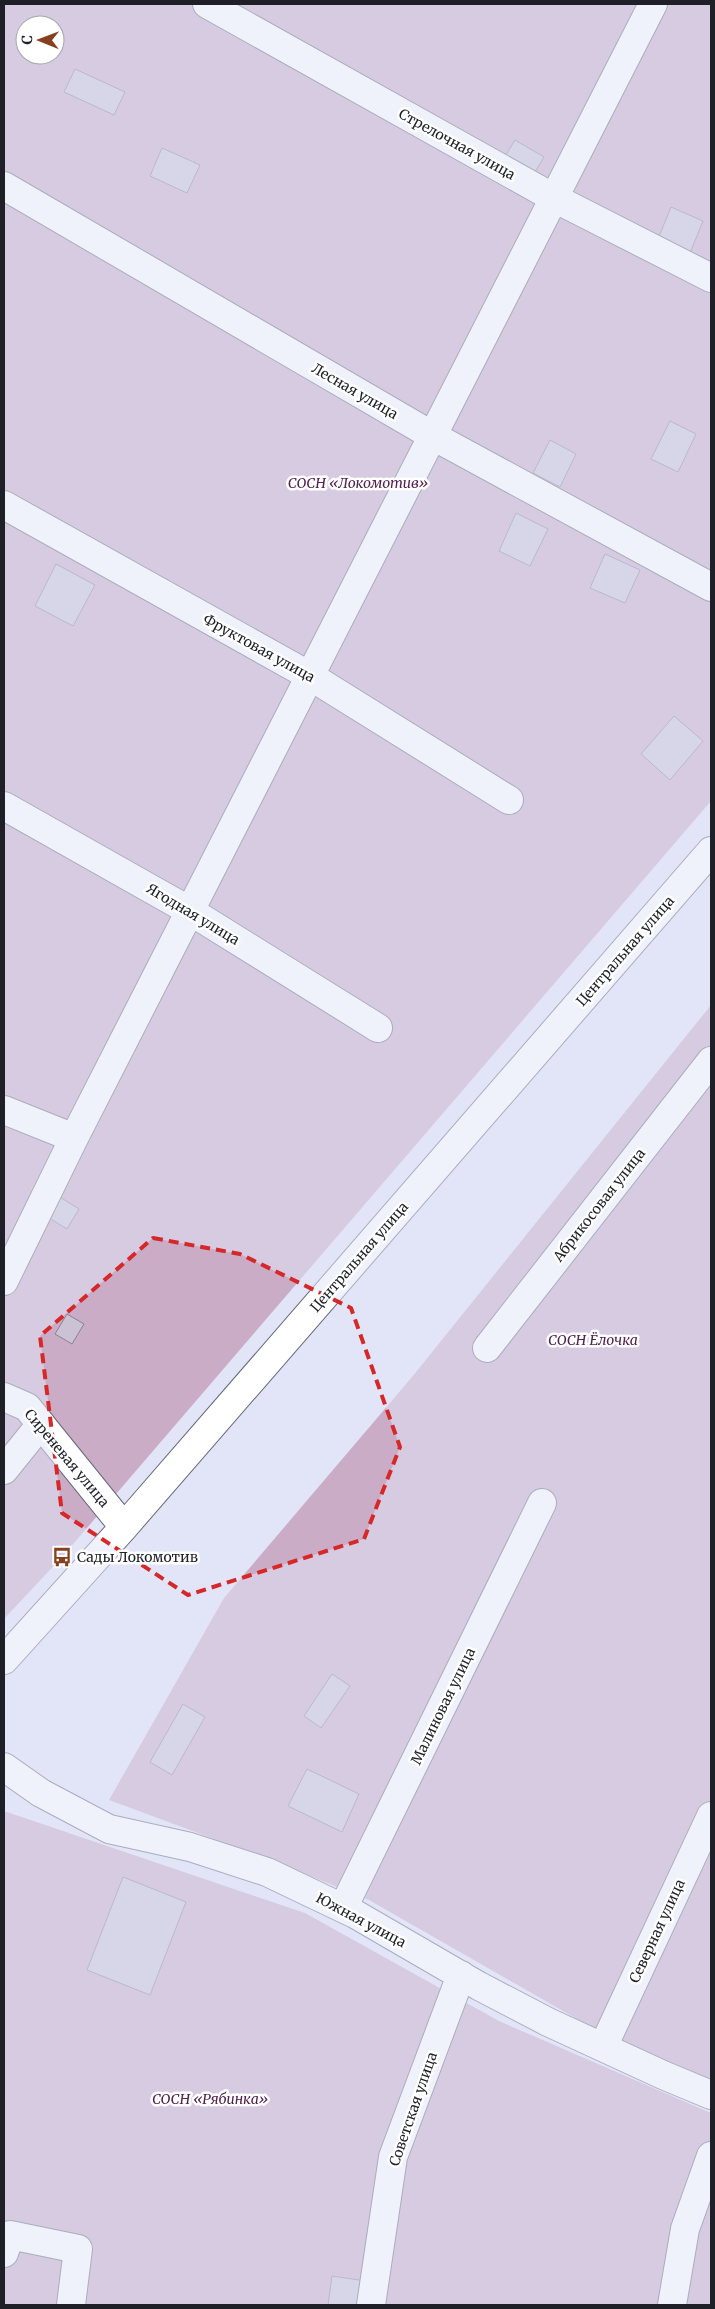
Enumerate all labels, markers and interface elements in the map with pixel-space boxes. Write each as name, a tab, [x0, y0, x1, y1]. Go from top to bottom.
north arrow	[15, 15, 65, 65]
text: С	[18, 35, 36, 45]
street label: Стрелочная улица	[396, 104, 519, 184]
street label: Лесная улица	[309, 359, 402, 423]
park label: СОСН «Локомотив»	[288, 474, 428, 492]
street label: Фруктовая улица	[200, 610, 318, 686]
street label: Ягодная улица	[143, 879, 243, 949]
street label: Центральная улица	[572, 892, 678, 1010]
street label: Абрикосовая улица	[548, 1144, 649, 1266]
street label: Центральная улица	[306, 1198, 412, 1316]
park label: СОСН Ёлочка	[548, 1331, 638, 1349]
street label: Сиреневая улица	[21, 1405, 114, 1511]
bus stop icon: Сады Локомотив	[51, 1546, 73, 1568]
place label: Сады Локомотив	[77, 1548, 198, 1566]
street label: Малиновая улица	[407, 1644, 479, 1767]
street label: Северная улица	[625, 1876, 689, 1986]
street label: Южная улица	[313, 1889, 410, 1952]
street label: Советская улица	[385, 2049, 441, 2168]
park label: СОСН «Рябинка»	[152, 2090, 268, 2108]

